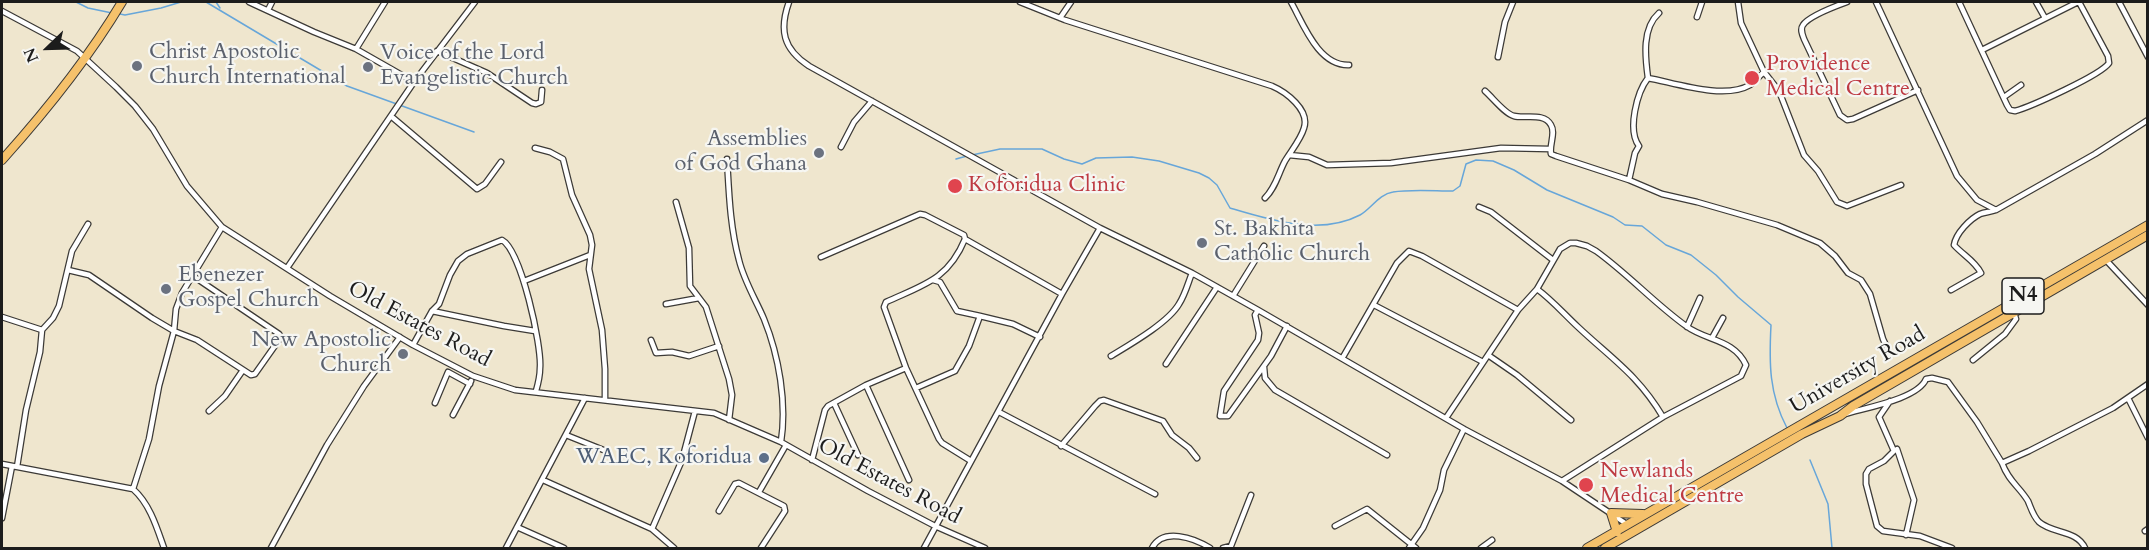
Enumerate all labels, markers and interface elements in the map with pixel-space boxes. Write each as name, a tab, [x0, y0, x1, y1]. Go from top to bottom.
north arrow	[18, 18, 78, 78]
place label: Christ Apostolic Church International	[149, 40, 346, 92]
place label: Voice of the Lord Evangelistic Church	[380, 41, 568, 92]
text: N	[19, 44, 44, 66]
place label: Providence Medical Centre	[1766, 52, 1910, 104]
marker: Christ Apostolic Church International	[130, 59, 144, 73]
marker: Voice of the Lord Evangelistic Church	[361, 60, 375, 74]
marker: Providence Medical Centre	[1743, 69, 1761, 87]
place label: Assemblies of God Ghana	[675, 127, 807, 178]
marker: Assemblies of God Ghana	[812, 146, 826, 160]
place label: Koforidua Clinic	[968, 173, 1126, 199]
marker: Koforidua Clinic	[946, 177, 964, 195]
place label: St. Bakhita Catholic Church	[1214, 217, 1370, 268]
marker: St. Bakhita Catholic Church	[1195, 236, 1209, 250]
place label: Ebenezer Gospel Church	[178, 263, 319, 314]
street label: Old Estates Road	[343, 276, 495, 374]
road number: N4	[2002, 278, 2044, 314]
marker: Ebenezer Gospel Church	[159, 282, 173, 296]
street label: University Road	[1786, 322, 1930, 420]
place label: New Apostolic Church	[251, 328, 391, 380]
marker: New Apostolic Church	[396, 347, 410, 361]
street label: Old Estates Road	[813, 433, 965, 531]
place label: WAEC, Koforidua	[576, 445, 752, 471]
marker: WAEC, Koforidua	[757, 451, 771, 465]
place label: Newlands Medical Centre	[1600, 459, 1744, 511]
marker: Newlands Medical Centre	[1577, 476, 1595, 494]

